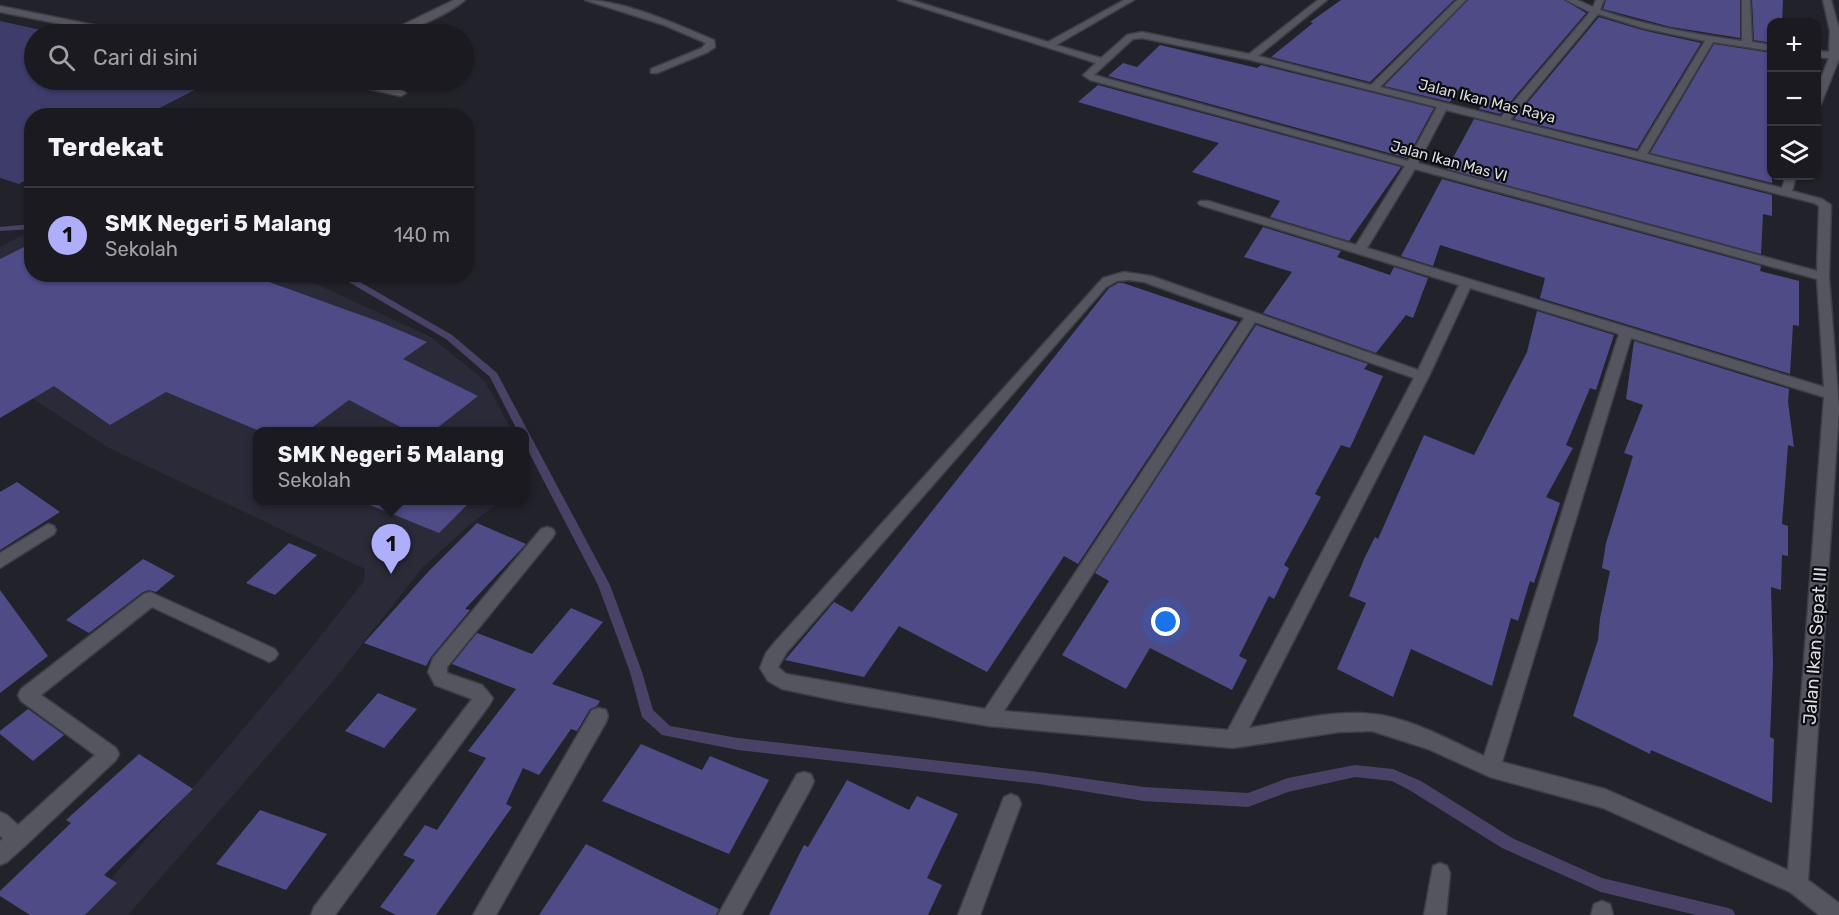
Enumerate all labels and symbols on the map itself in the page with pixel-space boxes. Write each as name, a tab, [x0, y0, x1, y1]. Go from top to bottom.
street label: Jalan Ikan Mas Raya	[1416, 75, 1558, 127]
street label: Jalan Ikan Mas VI	[1389, 137, 1509, 185]
pin: 1	[372, 524, 410, 574]
street label: Jalan Ikan Sepat III	[1799, 566, 1831, 726]
your location	[1151, 607, 1180, 636]

